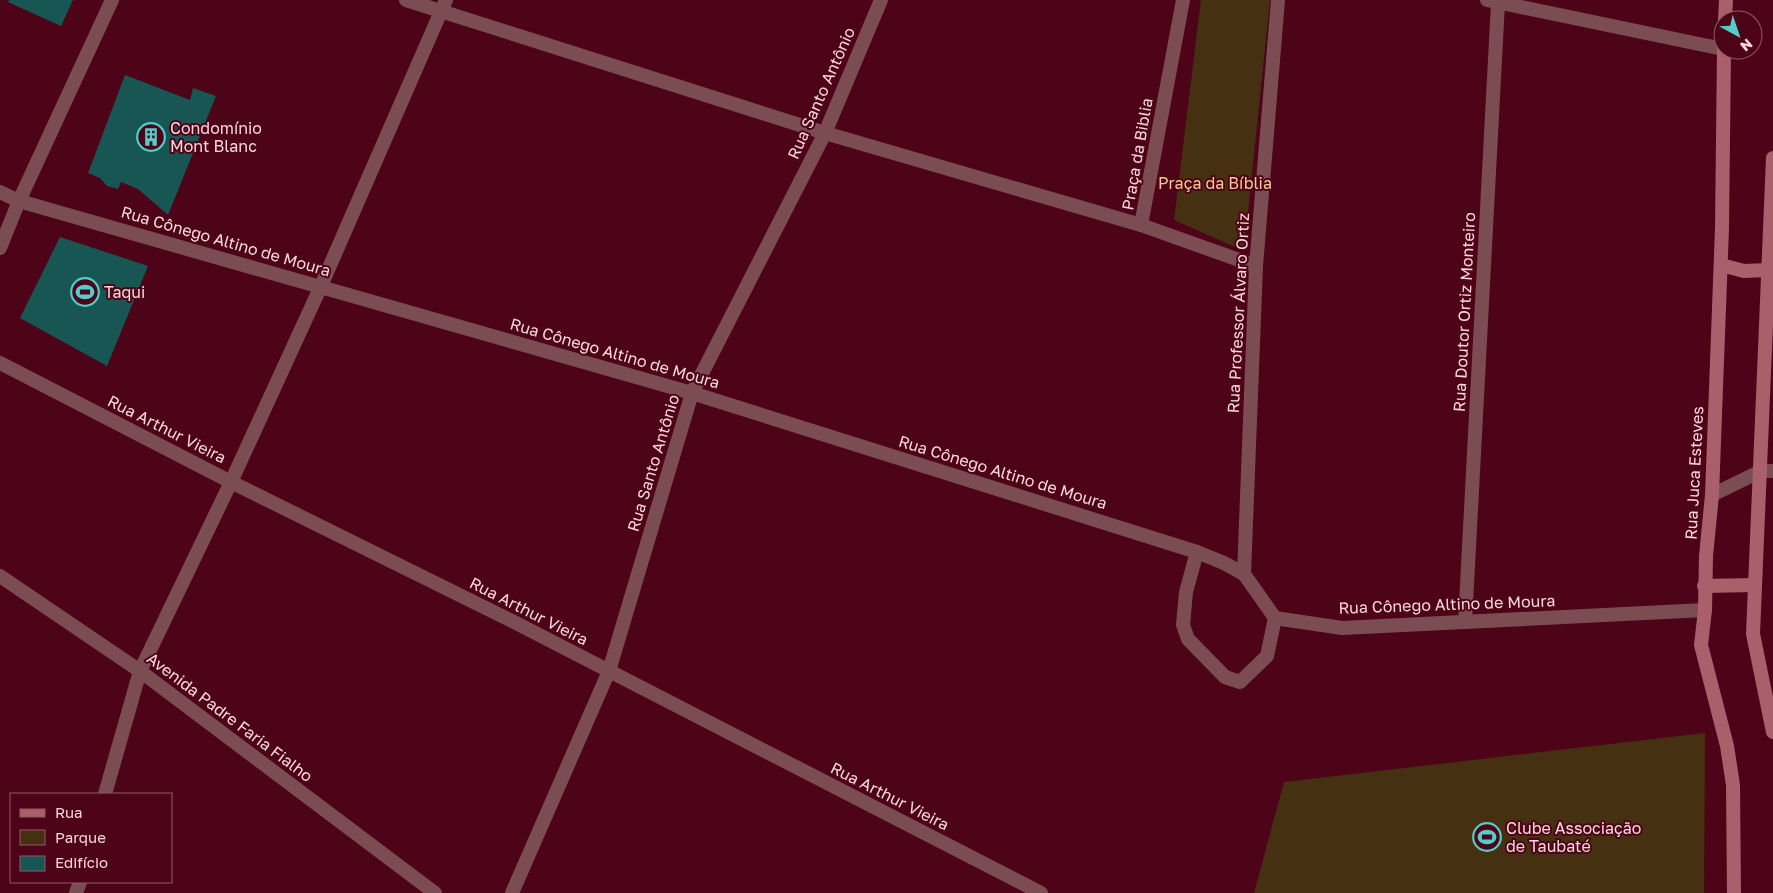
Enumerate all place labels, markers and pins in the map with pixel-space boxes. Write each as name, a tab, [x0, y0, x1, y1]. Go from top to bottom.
place label: Condomínio Mont Blanc	[170, 118, 262, 156]
building icon: Condomínio Mont Blanc	[136, 122, 166, 152]
sports icon: Taqui	[70, 277, 100, 307]
place label: Taqui	[104, 282, 145, 302]
place label: Clube Associação de Taubaté	[1506, 818, 1641, 856]
sports icon: Clube Associação de Taubaté	[1472, 822, 1502, 852]

